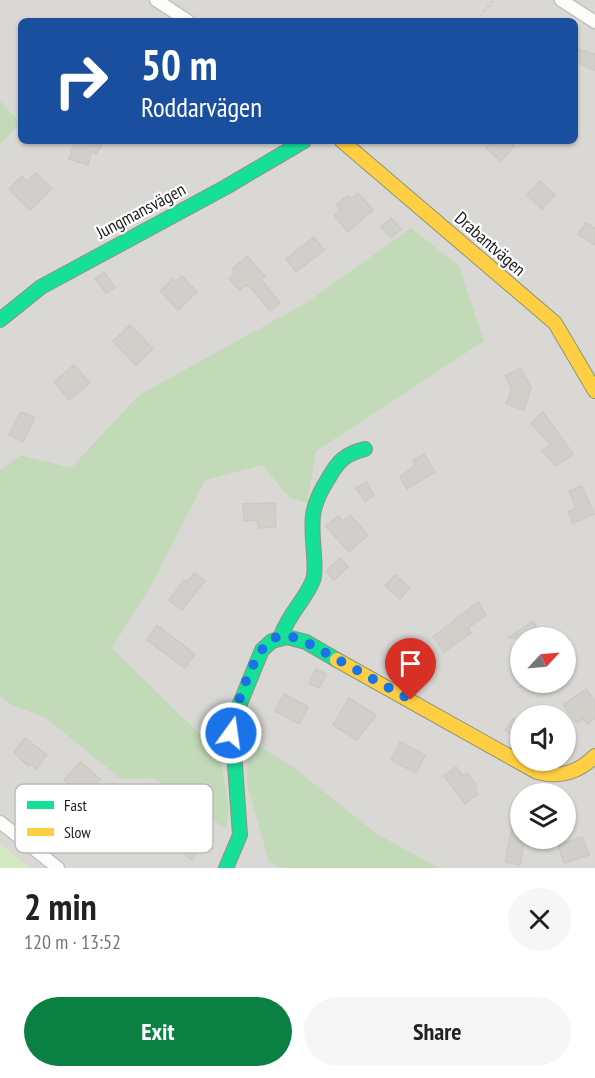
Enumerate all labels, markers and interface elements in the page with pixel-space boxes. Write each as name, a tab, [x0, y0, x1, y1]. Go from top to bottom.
text: 50 m	[141, 37, 218, 92]
icon: right	[42, 42, 120, 120]
text: Roddarvägen	[141, 90, 262, 124]
street label: Jungmansvägen	[91, 177, 189, 244]
street label: Drabantvägen	[450, 207, 531, 281]
north arrow	[510, 627, 576, 693]
map controls	[510, 627, 576, 849]
pin	[385, 638, 436, 700]
icon: arrive	[394, 647, 427, 680]
position arrow	[199, 701, 263, 765]
button: sound	[510, 705, 576, 771]
button: layers	[510, 783, 576, 849]
legend	[15, 784, 213, 853]
text: Fast	[64, 795, 87, 815]
text: Slow	[64, 822, 91, 842]
text: 2 min	[24, 883, 97, 930]
button: close	[508, 888, 571, 951]
text: 120 m · 13:52	[24, 929, 121, 955]
button: Exit	[24, 997, 292, 1066]
button: Share	[304, 997, 571, 1066]

